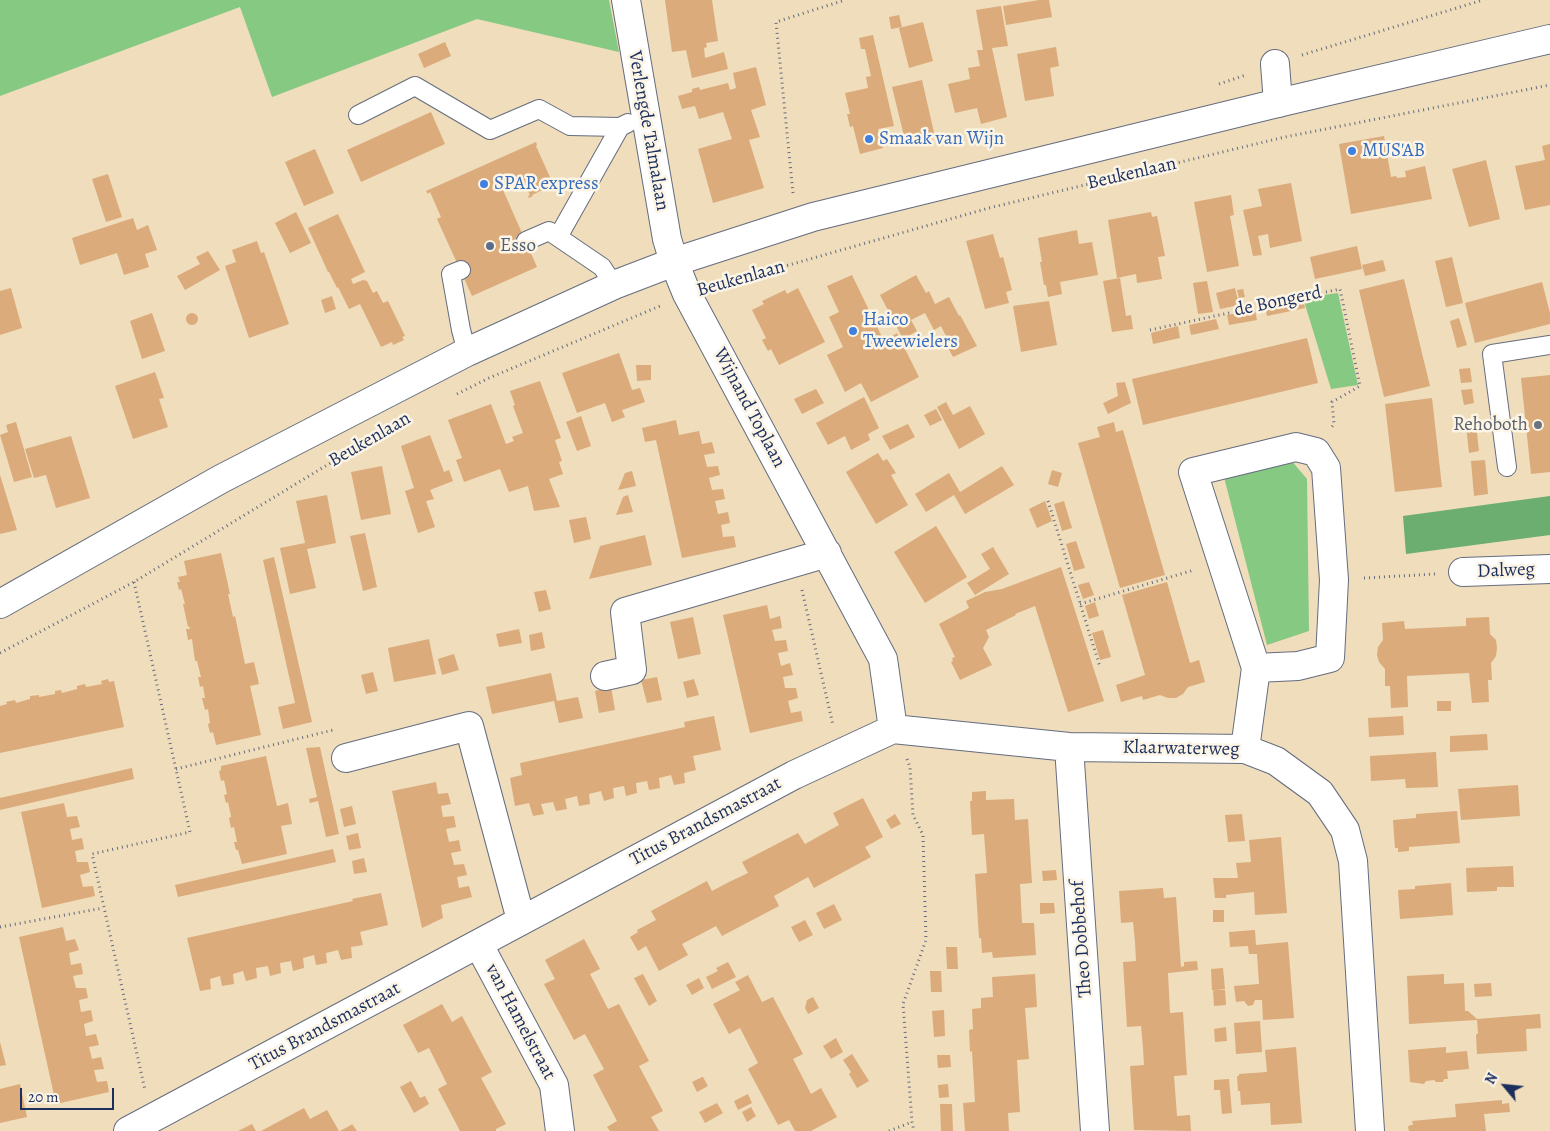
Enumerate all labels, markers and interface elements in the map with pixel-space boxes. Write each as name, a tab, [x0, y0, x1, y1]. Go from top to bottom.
street label: Verlengde Talmalaan	[623, 49, 673, 213]
place label: Smaak van Wijn	[879, 128, 1004, 150]
marker: Smaak van Wijn	[863, 133, 875, 145]
place label: MUS'AB	[1362, 140, 1425, 162]
marker: MUS'AB	[1346, 145, 1358, 157]
street label: Beukenlaan	[1085, 153, 1179, 195]
place label: SPAR express	[494, 173, 599, 195]
marker: SPAR express	[478, 178, 490, 190]
place label: Esso	[500, 235, 536, 257]
marker: Esso	[484, 240, 496, 252]
street label: Beukenlaan	[694, 256, 788, 302]
street label: de Bongerd	[1232, 282, 1324, 322]
place label: Haico Tweewielers	[863, 309, 958, 353]
marker: Haico Tweewielers	[847, 325, 859, 337]
street label: Wijnand Toplaan	[708, 344, 790, 472]
street label: Beukenlaan	[325, 407, 415, 473]
place label: Rehoboth	[1453, 414, 1528, 436]
marker: Rehoboth	[1532, 419, 1544, 431]
street label: Dalweg	[1477, 559, 1535, 583]
street label: Klaarwaterweg	[1122, 737, 1240, 761]
street label: Titus Brandsmastraat	[626, 772, 786, 872]
street label: Theo Dobbehof	[1067, 880, 1097, 998]
street label: van Hamelstraat	[480, 960, 560, 1084]
street label: Titus Brandsmastraat	[245, 977, 405, 1077]
north arrow	[1480, 1061, 1530, 1111]
text: N	[1481, 1070, 1502, 1088]
scale bar	[22, 1078, 116, 1110]
text: 20 m	[28, 1087, 59, 1107]

